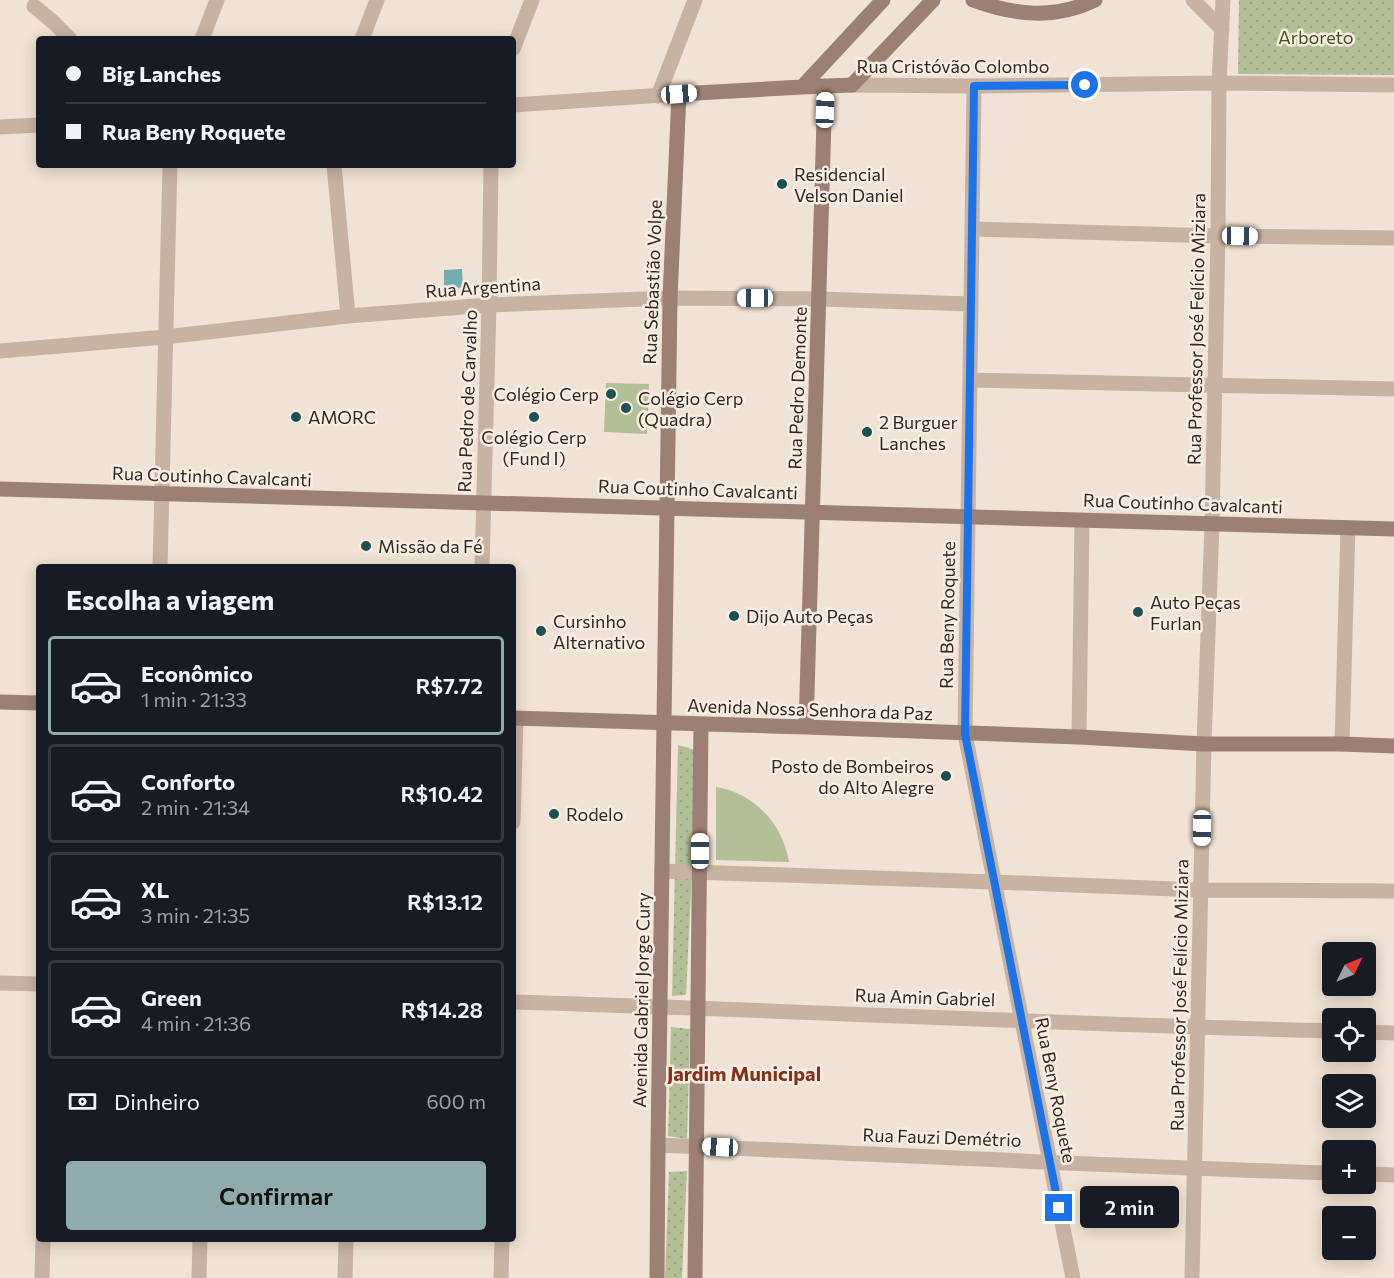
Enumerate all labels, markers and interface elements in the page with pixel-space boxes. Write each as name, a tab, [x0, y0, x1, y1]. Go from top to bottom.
park label: Arboreto	[1278, 26, 1354, 48]
street label: Rua Cristóvão Colombo	[857, 55, 1049, 77]
text: Big Lanches	[102, 60, 221, 87]
route start	[1071, 71, 1098, 98]
car	[660, 84, 698, 104]
car	[815, 92, 835, 128]
text: Rua Beny Roquete	[102, 118, 286, 145]
place label: Residencial Velson Daniel	[794, 163, 904, 206]
marker: Residencial Velson Daniel	[775, 177, 789, 191]
street label: Rua Professor José Felício Miziara	[1183, 193, 1209, 465]
street label: Rua Sebastião Volpe	[638, 199, 666, 365]
car	[1222, 227, 1258, 245]
street label: Rua Argentina	[425, 272, 541, 302]
car	[737, 289, 773, 307]
street label: Rua Pedro Demonte	[783, 306, 811, 470]
street label: Rua Pedro de Carvalho	[453, 309, 481, 493]
place label: Colégio Cerp	[494, 383, 599, 405]
marker: Colégio Cerp	[604, 387, 618, 401]
place label: Colégio Cerp (Quadra)	[638, 387, 743, 430]
marker: Colégio Cerp (Quadra)	[619, 401, 633, 415]
place label: AMORC	[308, 406, 376, 428]
marker: AMORC	[289, 410, 303, 424]
marker: Colégio Cerp (Fund I)	[527, 410, 541, 424]
place label: 2 Burguer Lanches	[879, 411, 958, 454]
marker: 2 Burguer Lanches	[860, 425, 874, 439]
place label: Colégio Cerp (Fund I)	[481, 426, 587, 469]
street label: Rua Coutinho Cavalcanti	[112, 462, 312, 490]
street label: Rua Coutinho Cavalcanti	[598, 475, 798, 503]
street label: Rua Coutinho Cavalcanti	[1083, 489, 1283, 517]
place label: Missão da Fé	[378, 535, 482, 557]
marker: Missão da Fé	[359, 539, 373, 553]
street label: Rua Beny Roquete	[935, 541, 959, 689]
text: Escolha a viagem	[66, 583, 274, 616]
place label: Auto Peças Furlan	[1150, 591, 1241, 634]
place label: Dijo Auto Peças	[746, 605, 873, 627]
marker: Auto Peças Furlan	[1131, 605, 1145, 619]
marker: Dijo Auto Peças	[727, 609, 741, 623]
place label: Cursinho Alternativo	[553, 610, 645, 653]
marker: Cursinho Alternativo	[534, 624, 548, 638]
icon: car	[69, 659, 123, 713]
text: Econômico	[141, 660, 253, 687]
text: R$7.72	[415, 672, 483, 699]
text: 1 min · 21:33	[141, 687, 247, 711]
street label: Avenida Nossa Senhora da Paz	[687, 694, 933, 724]
place label: Posto de Bombeiros do Alto Alegre	[771, 755, 934, 798]
icon: car	[69, 767, 123, 821]
text: Conforto	[141, 768, 235, 795]
marker: Posto de Bombeiros do Alto Alegre	[939, 769, 953, 783]
text: R$10.42	[400, 780, 483, 807]
text: 2 min · 21:34	[141, 795, 250, 819]
place label: Rodelo	[566, 803, 623, 825]
marker: Rodelo	[547, 807, 561, 821]
car	[1193, 810, 1211, 846]
car	[691, 833, 709, 869]
street label: Rua Professor José Felício Miziara	[1166, 859, 1192, 1131]
icon: car	[69, 875, 123, 929]
text: XL	[141, 876, 169, 903]
text: R$13.12	[407, 888, 483, 915]
street label: Avenida Gabriel Jorge Cury	[628, 892, 654, 1108]
text: 3 min · 21:35	[141, 903, 250, 927]
north arrow	[1322, 942, 1376, 996]
map controls	[1322, 942, 1376, 1260]
icon: car	[69, 983, 123, 1037]
text: Green	[141, 984, 202, 1011]
street label: Rua Amin Gabriel	[854, 984, 996, 1010]
text: R$14.28	[401, 996, 483, 1023]
button: locate	[1322, 1008, 1376, 1062]
text: 4 min · 21:36	[141, 1011, 251, 1035]
street label: Rua Beny Roquete	[1031, 1015, 1081, 1165]
district label: Jardim Municipal	[667, 1061, 821, 1085]
button: layers	[1322, 1074, 1376, 1128]
icon: cash	[66, 1085, 99, 1118]
text: Dinheiro	[114, 1088, 200, 1115]
text: 600 m	[426, 1089, 486, 1113]
street label: Rua Fauzi Demétrio	[862, 1123, 1022, 1151]
car	[702, 1137, 738, 1157]
button: +	[1322, 1140, 1376, 1194]
button: Confirmar	[66, 1161, 486, 1230]
callout: 2 min	[1080, 1187, 1179, 1229]
route end	[1045, 1194, 1072, 1221]
text: 2 min	[1105, 1195, 1154, 1219]
button: −	[1322, 1206, 1376, 1260]

